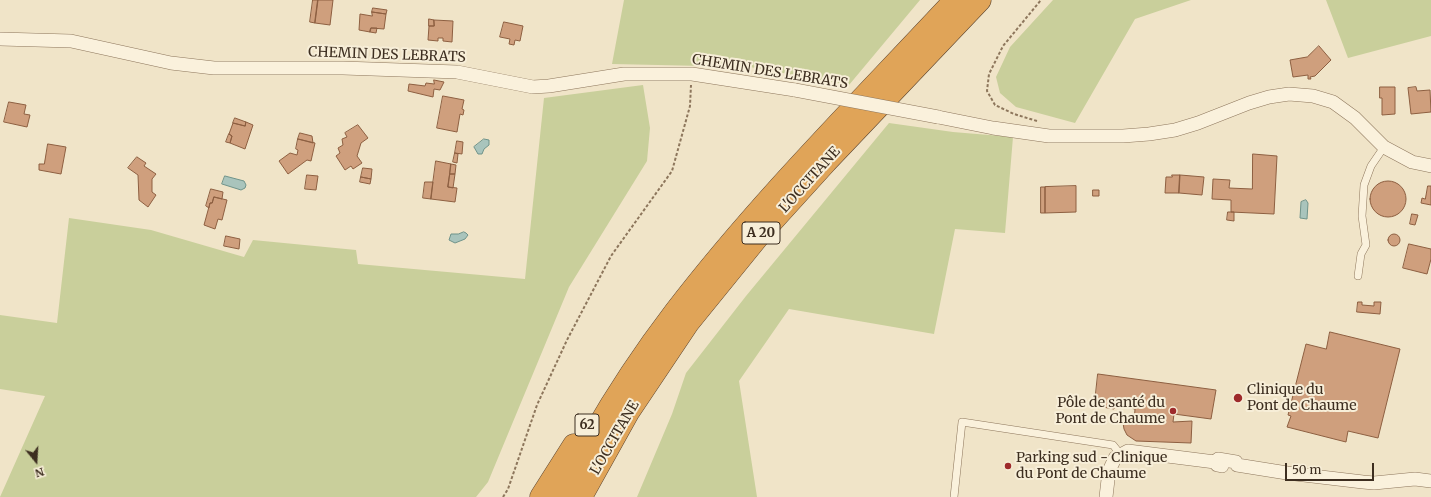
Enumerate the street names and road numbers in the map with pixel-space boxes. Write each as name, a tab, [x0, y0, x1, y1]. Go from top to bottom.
street label: CHEMIN DES LEBRATS	[308, 44, 466, 66]
street label: CHEMIN DES LEBRATS	[691, 51, 849, 93]
street label: L'OCCITANE	[776, 144, 844, 216]
road number: A 20	[742, 222, 780, 244]
street label: L'OCCITANE	[587, 398, 643, 478]
road number: 62	[575, 414, 599, 436]

